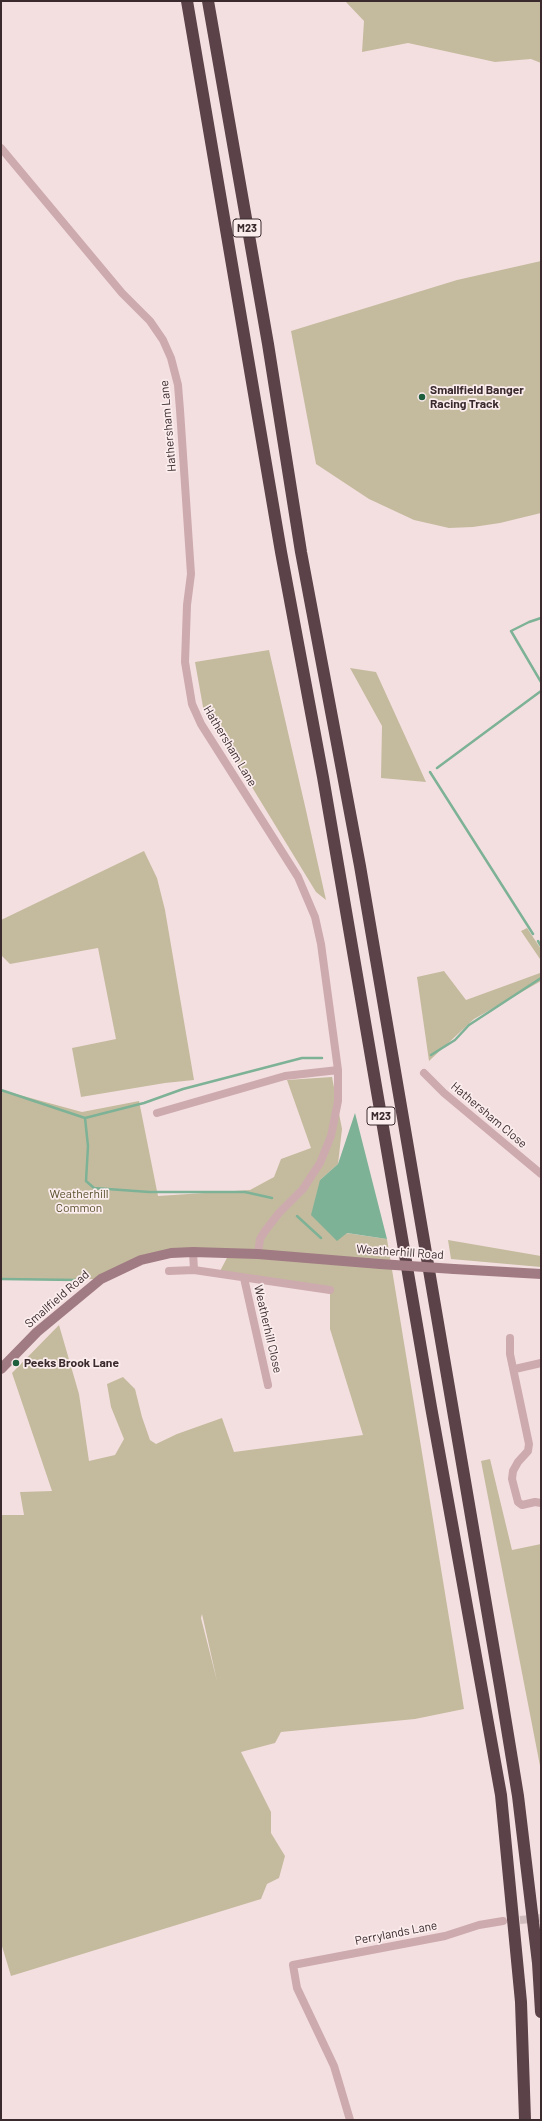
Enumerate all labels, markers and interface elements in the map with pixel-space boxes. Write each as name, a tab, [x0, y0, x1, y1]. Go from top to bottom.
road number: M23	[233, 219, 261, 237]
street label: Hathersham Lane	[157, 380, 179, 472]
place label: Smallfield Banger Racing Track	[430, 383, 524, 411]
marker: Smallfield Banger Racing Track	[417, 392, 427, 402]
street label: Hathersham Lane	[200, 703, 260, 789]
street label: Hathersham Close	[448, 1079, 530, 1151]
road number: M23	[367, 1107, 395, 1125]
park label: Weatherhill Common	[50, 1187, 108, 1215]
street label: Weatherhill Road	[356, 1242, 444, 1262]
street label: Smallfield Road	[22, 1267, 92, 1331]
street label: Weatherhill Close	[251, 1283, 285, 1375]
place label: Peeks Brook Lane	[24, 1356, 119, 1370]
marker: Peeks Brook Lane	[11, 1358, 21, 1368]
street label: Perrylands Lane	[354, 1918, 438, 1948]

